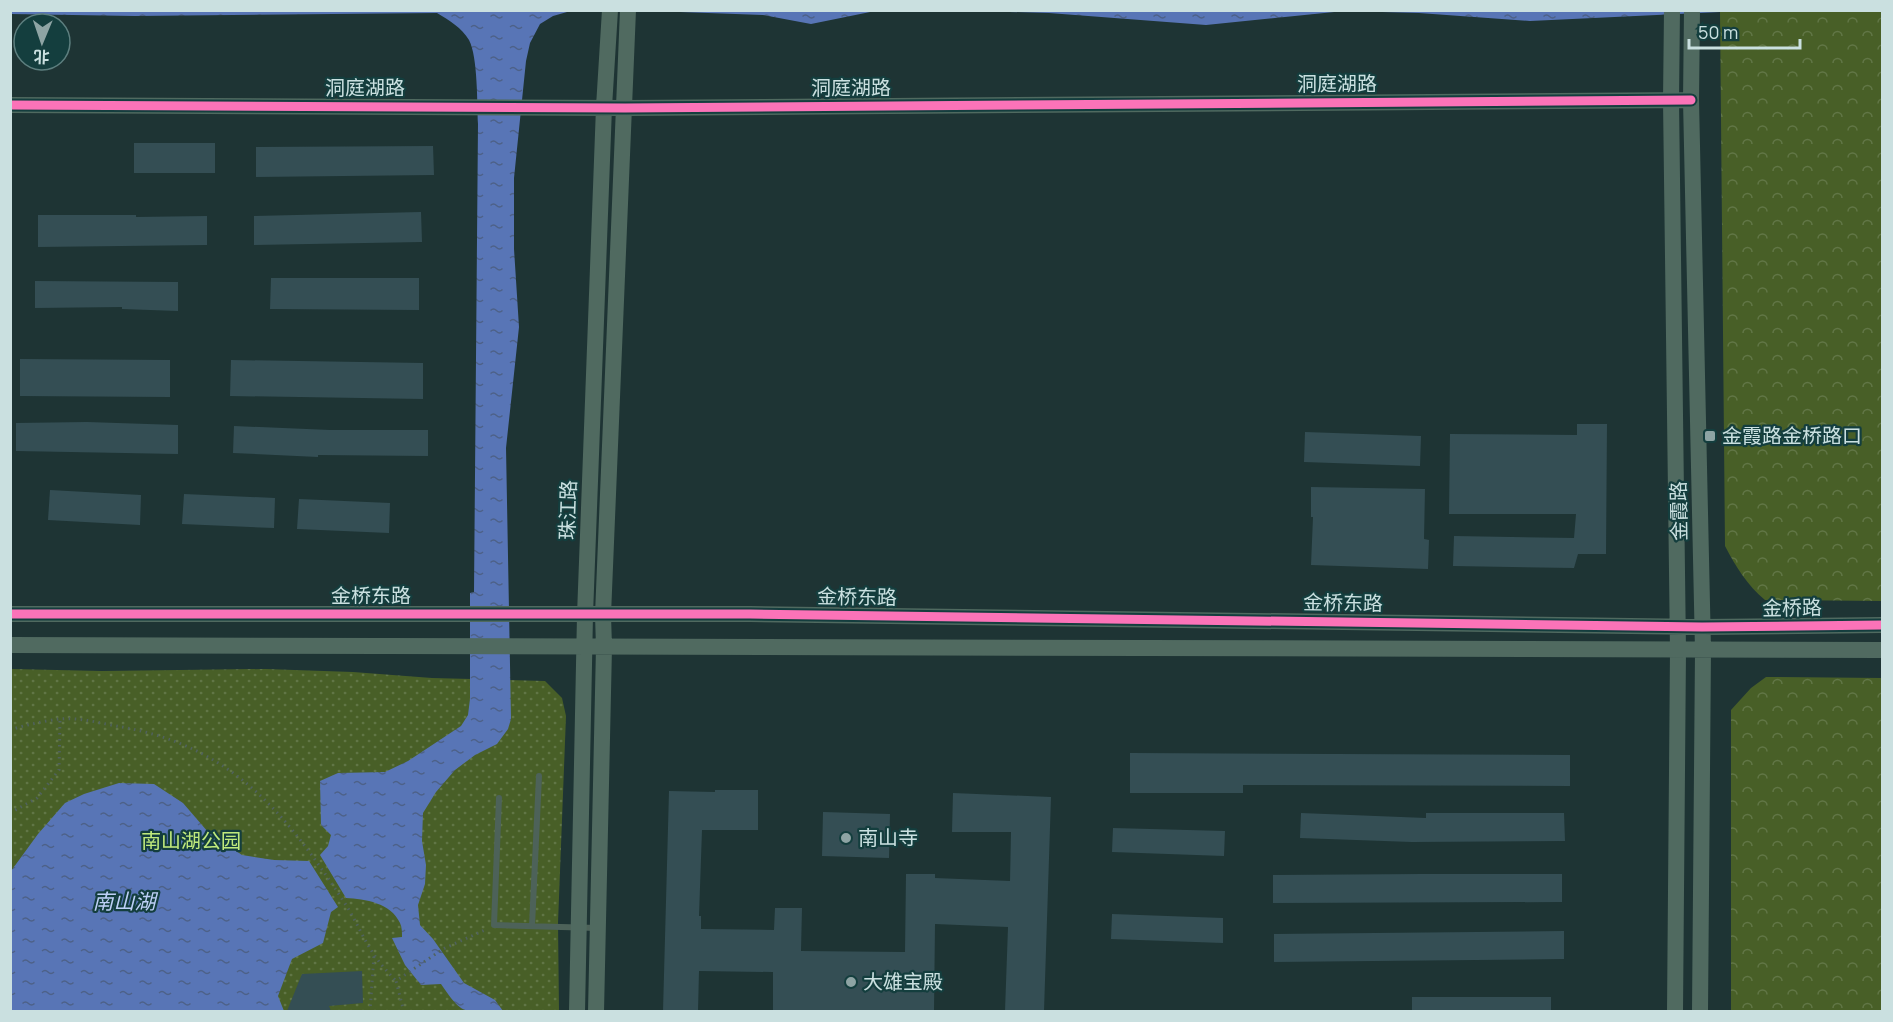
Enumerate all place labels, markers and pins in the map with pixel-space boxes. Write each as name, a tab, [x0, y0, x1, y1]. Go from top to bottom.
place label: 金霞路金桥路口	[1722, 422, 1862, 449]
marker: 金霞路金桥路口	[1703, 429, 1717, 443]
place label: 南山寺	[858, 824, 918, 851]
marker: 南山寺	[839, 831, 853, 845]
place label: 大雄宝殿	[863, 968, 943, 995]
marker: 大雄宝殿	[844, 975, 858, 989]

